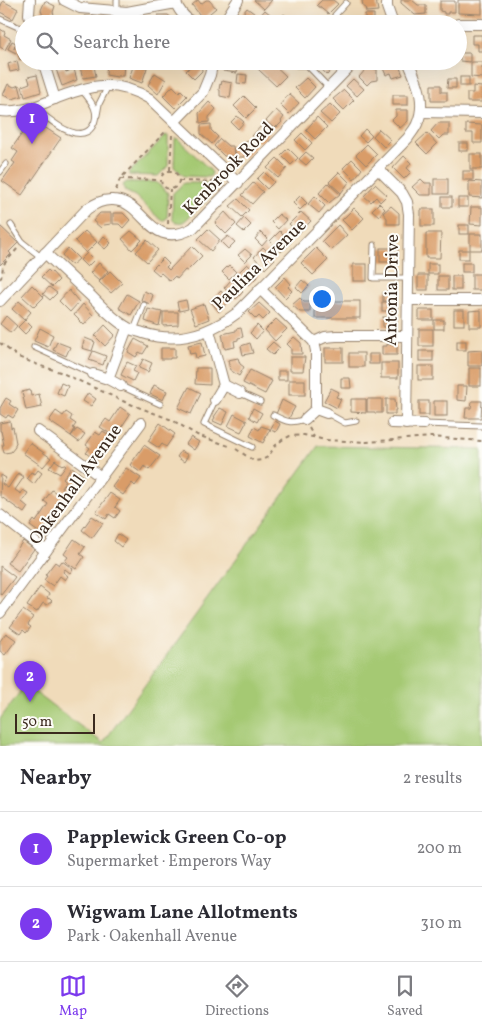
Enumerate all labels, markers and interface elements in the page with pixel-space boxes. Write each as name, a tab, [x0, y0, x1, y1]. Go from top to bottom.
search box	[15, 15, 467, 70]
icon: search	[33, 29, 61, 57]
text: Search here	[73, 30, 170, 56]
pin: 1	[16, 103, 48, 144]
street label: Kenbrook Road	[178, 117, 280, 221]
street label: Paulina Avenue	[207, 214, 313, 317]
street label: Antonia Drive	[379, 234, 406, 346]
your location	[309, 286, 335, 312]
street label: Oakenhall Avenue	[24, 419, 129, 550]
pin: 2	[14, 661, 46, 702]
scale bar	[15, 711, 95, 734]
text: 50 m	[22, 713, 52, 732]
text: Nearby	[20, 764, 91, 793]
text: 2 results	[403, 768, 462, 790]
text: Papplewick Green Co-op	[67, 825, 286, 851]
text: 1	[33, 838, 39, 860]
text: 200 m	[417, 838, 462, 860]
text: Supermarket · Emperors Way	[67, 851, 271, 873]
text: Wigwam Lane Allotments	[67, 900, 298, 926]
text: 2	[32, 913, 40, 935]
text: 310 m	[421, 913, 462, 935]
text: Park · Oakenhall Avenue	[67, 926, 237, 948]
tab: Map	[59, 972, 87, 1021]
tab: Directions	[205, 972, 269, 1021]
tab: Saved	[387, 972, 423, 1021]

